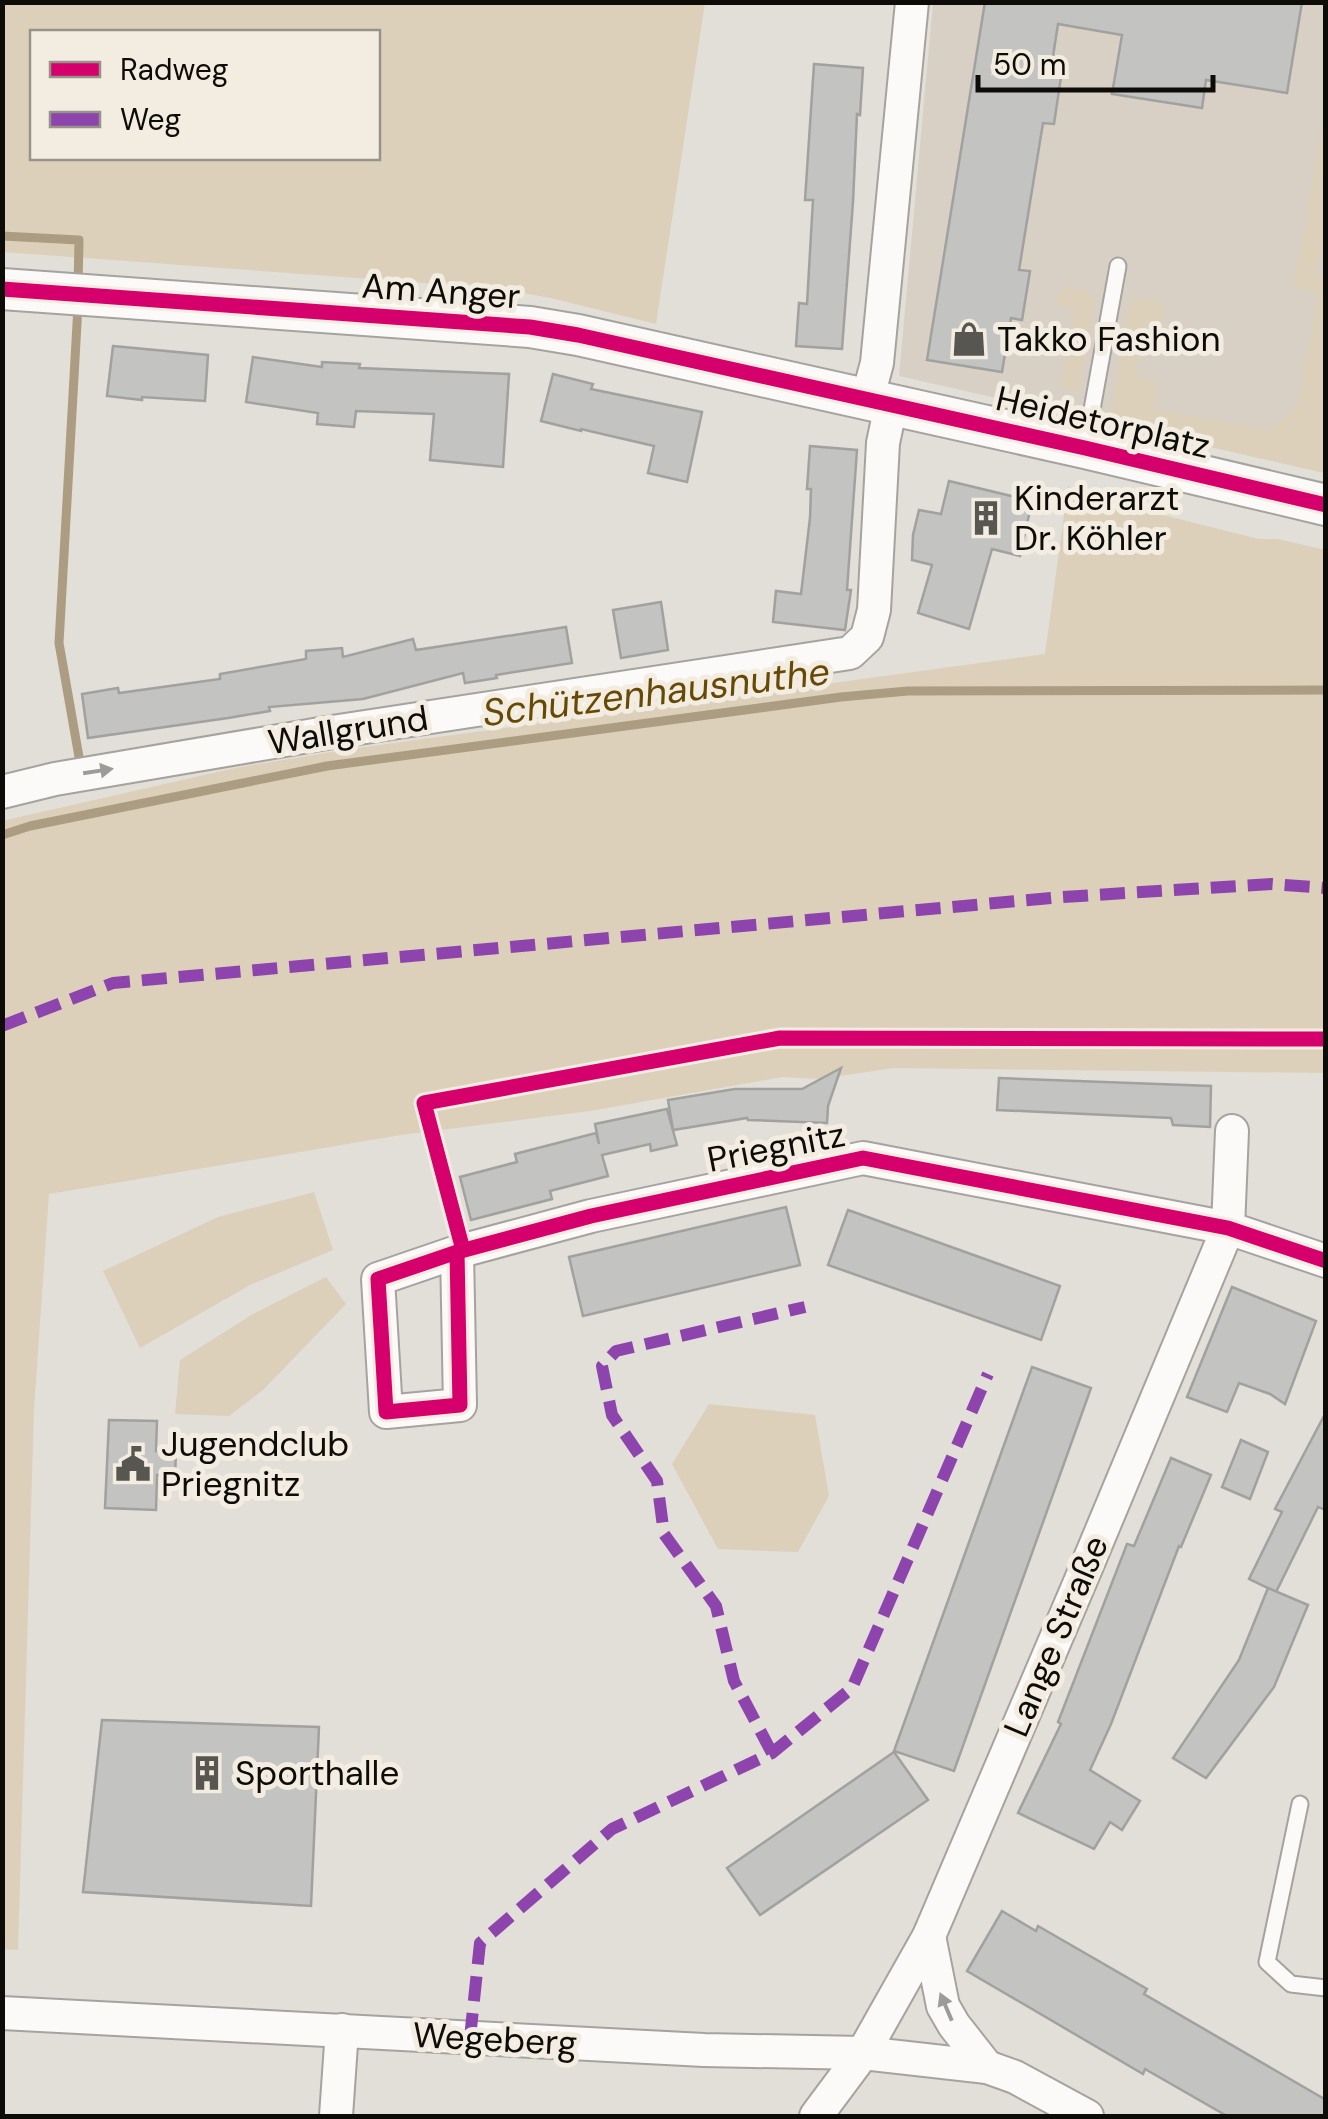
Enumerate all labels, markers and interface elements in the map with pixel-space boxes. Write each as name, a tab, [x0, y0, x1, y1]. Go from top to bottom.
legend	[30, 30, 380, 160]
scale bar	[978, 30, 1213, 92]
text: 50 m	[993, 45, 1067, 84]
text: Radweg	[120, 50, 229, 89]
text: Weg	[120, 100, 181, 139]
street label: Am Anger	[360, 263, 522, 319]
place label: Takko Fashion	[997, 316, 1221, 362]
shop icon: Takko Fashion	[950, 320, 988, 358]
street label: Heidetorplatz	[991, 375, 1215, 469]
place label: Kinderarzt Dr. Köhler	[1014, 475, 1179, 561]
building icon: Kinderarzt Dr. Köhler	[967, 499, 1005, 537]
water label: Schützenhausnuthe	[480, 646, 832, 738]
street label: Wallgrund	[265, 695, 431, 765]
one-way arrow	[82, 763, 114, 779]
street label: Priegnitz	[703, 1111, 849, 1183]
place label: Jugendclub Priegnitz	[161, 1421, 349, 1507]
public building icon: Jugendclub Priegnitz	[114, 1445, 152, 1483]
street label: Lange Straße	[993, 1528, 1119, 1744]
place label: Sporthalle	[235, 1750, 399, 1796]
building icon: Sporthalle	[188, 1754, 226, 1792]
one-way arrow	[938, 1992, 954, 2022]
street label: Wegeberg	[412, 2012, 578, 2066]

